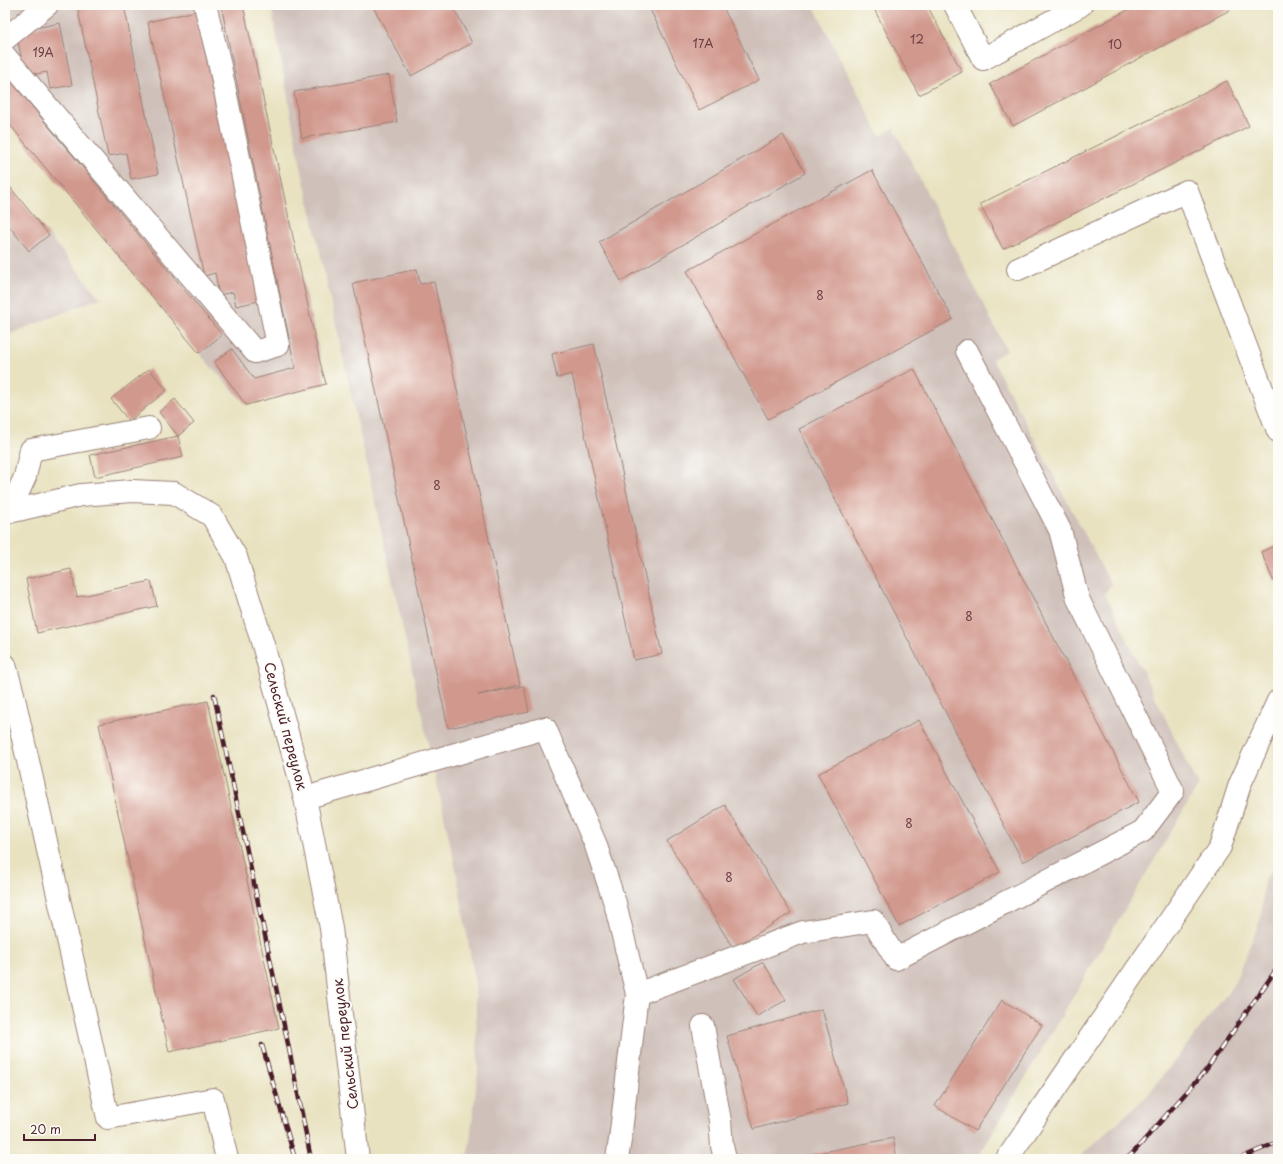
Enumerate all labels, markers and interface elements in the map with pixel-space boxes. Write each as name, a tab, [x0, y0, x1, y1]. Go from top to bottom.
house number: 12	[910, 30, 924, 48]
house number: 17А	[693, 34, 713, 52]
house number: 10	[1108, 35, 1122, 53]
house number: 19А	[32, 43, 54, 61]
house number: 8	[816, 286, 824, 304]
house number: 8	[433, 476, 441, 494]
house number: 8	[965, 607, 973, 625]
street label: Сельский переулок	[259, 660, 313, 793]
house number: 8	[905, 814, 913, 832]
house number: 8	[725, 868, 733, 886]
street label: Сельский переулок	[326, 977, 363, 1111]
scale bar	[24, 1116, 95, 1142]
text: 20 m	[30, 1120, 61, 1138]

